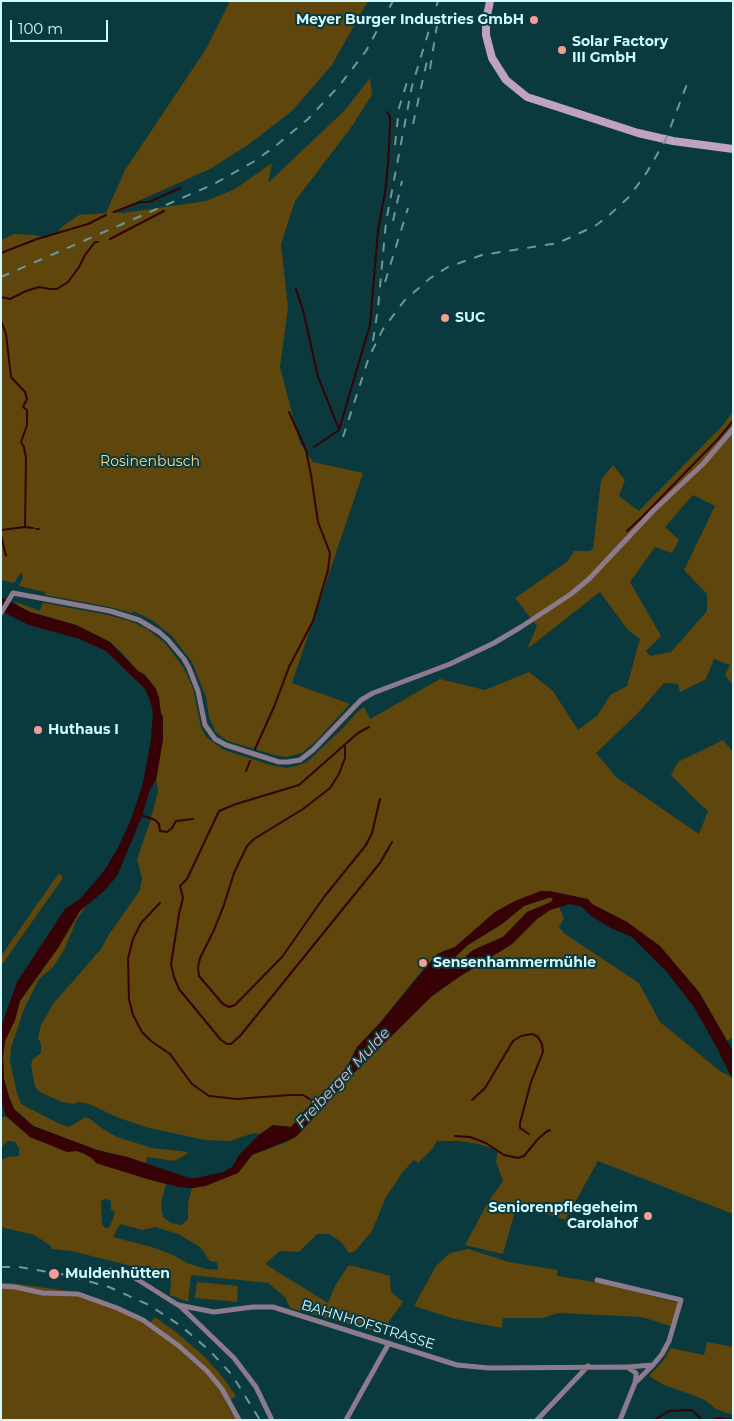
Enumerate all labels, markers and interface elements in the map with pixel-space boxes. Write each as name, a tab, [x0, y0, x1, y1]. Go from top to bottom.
scale bar	[12, 10, 110, 42]
place label: Meyer Burger Industries GmbH	[296, 12, 524, 28]
marker: Meyer Burger Industries GmbH	[528, 14, 540, 26]
text: 100 m	[18, 19, 63, 38]
place label: Solar Factory III GmbH	[572, 34, 668, 66]
marker: Solar Factory III GmbH	[556, 44, 568, 56]
place label: SUC	[455, 310, 485, 326]
marker: SUC	[439, 312, 451, 324]
park label: Rosinenbusch	[100, 454, 200, 470]
place label: Huthaus I	[48, 722, 119, 738]
marker: Huthaus I	[32, 724, 44, 736]
place label: Sensenhammermühle	[433, 955, 596, 971]
marker: Sensenhammermühle	[417, 957, 429, 969]
water label: Freiberger Mulde	[292, 1024, 394, 1132]
place label: Seniorenpflegeheim Carolahof	[489, 1200, 638, 1232]
marker: Seniorenpflegeheim Carolahof	[642, 1210, 654, 1222]
place label: Muldenhütten	[65, 1266, 170, 1282]
marker: Muldenhütten	[47, 1267, 61, 1281]
street label: BAHNHOFSTRASSE	[299, 1297, 437, 1353]

